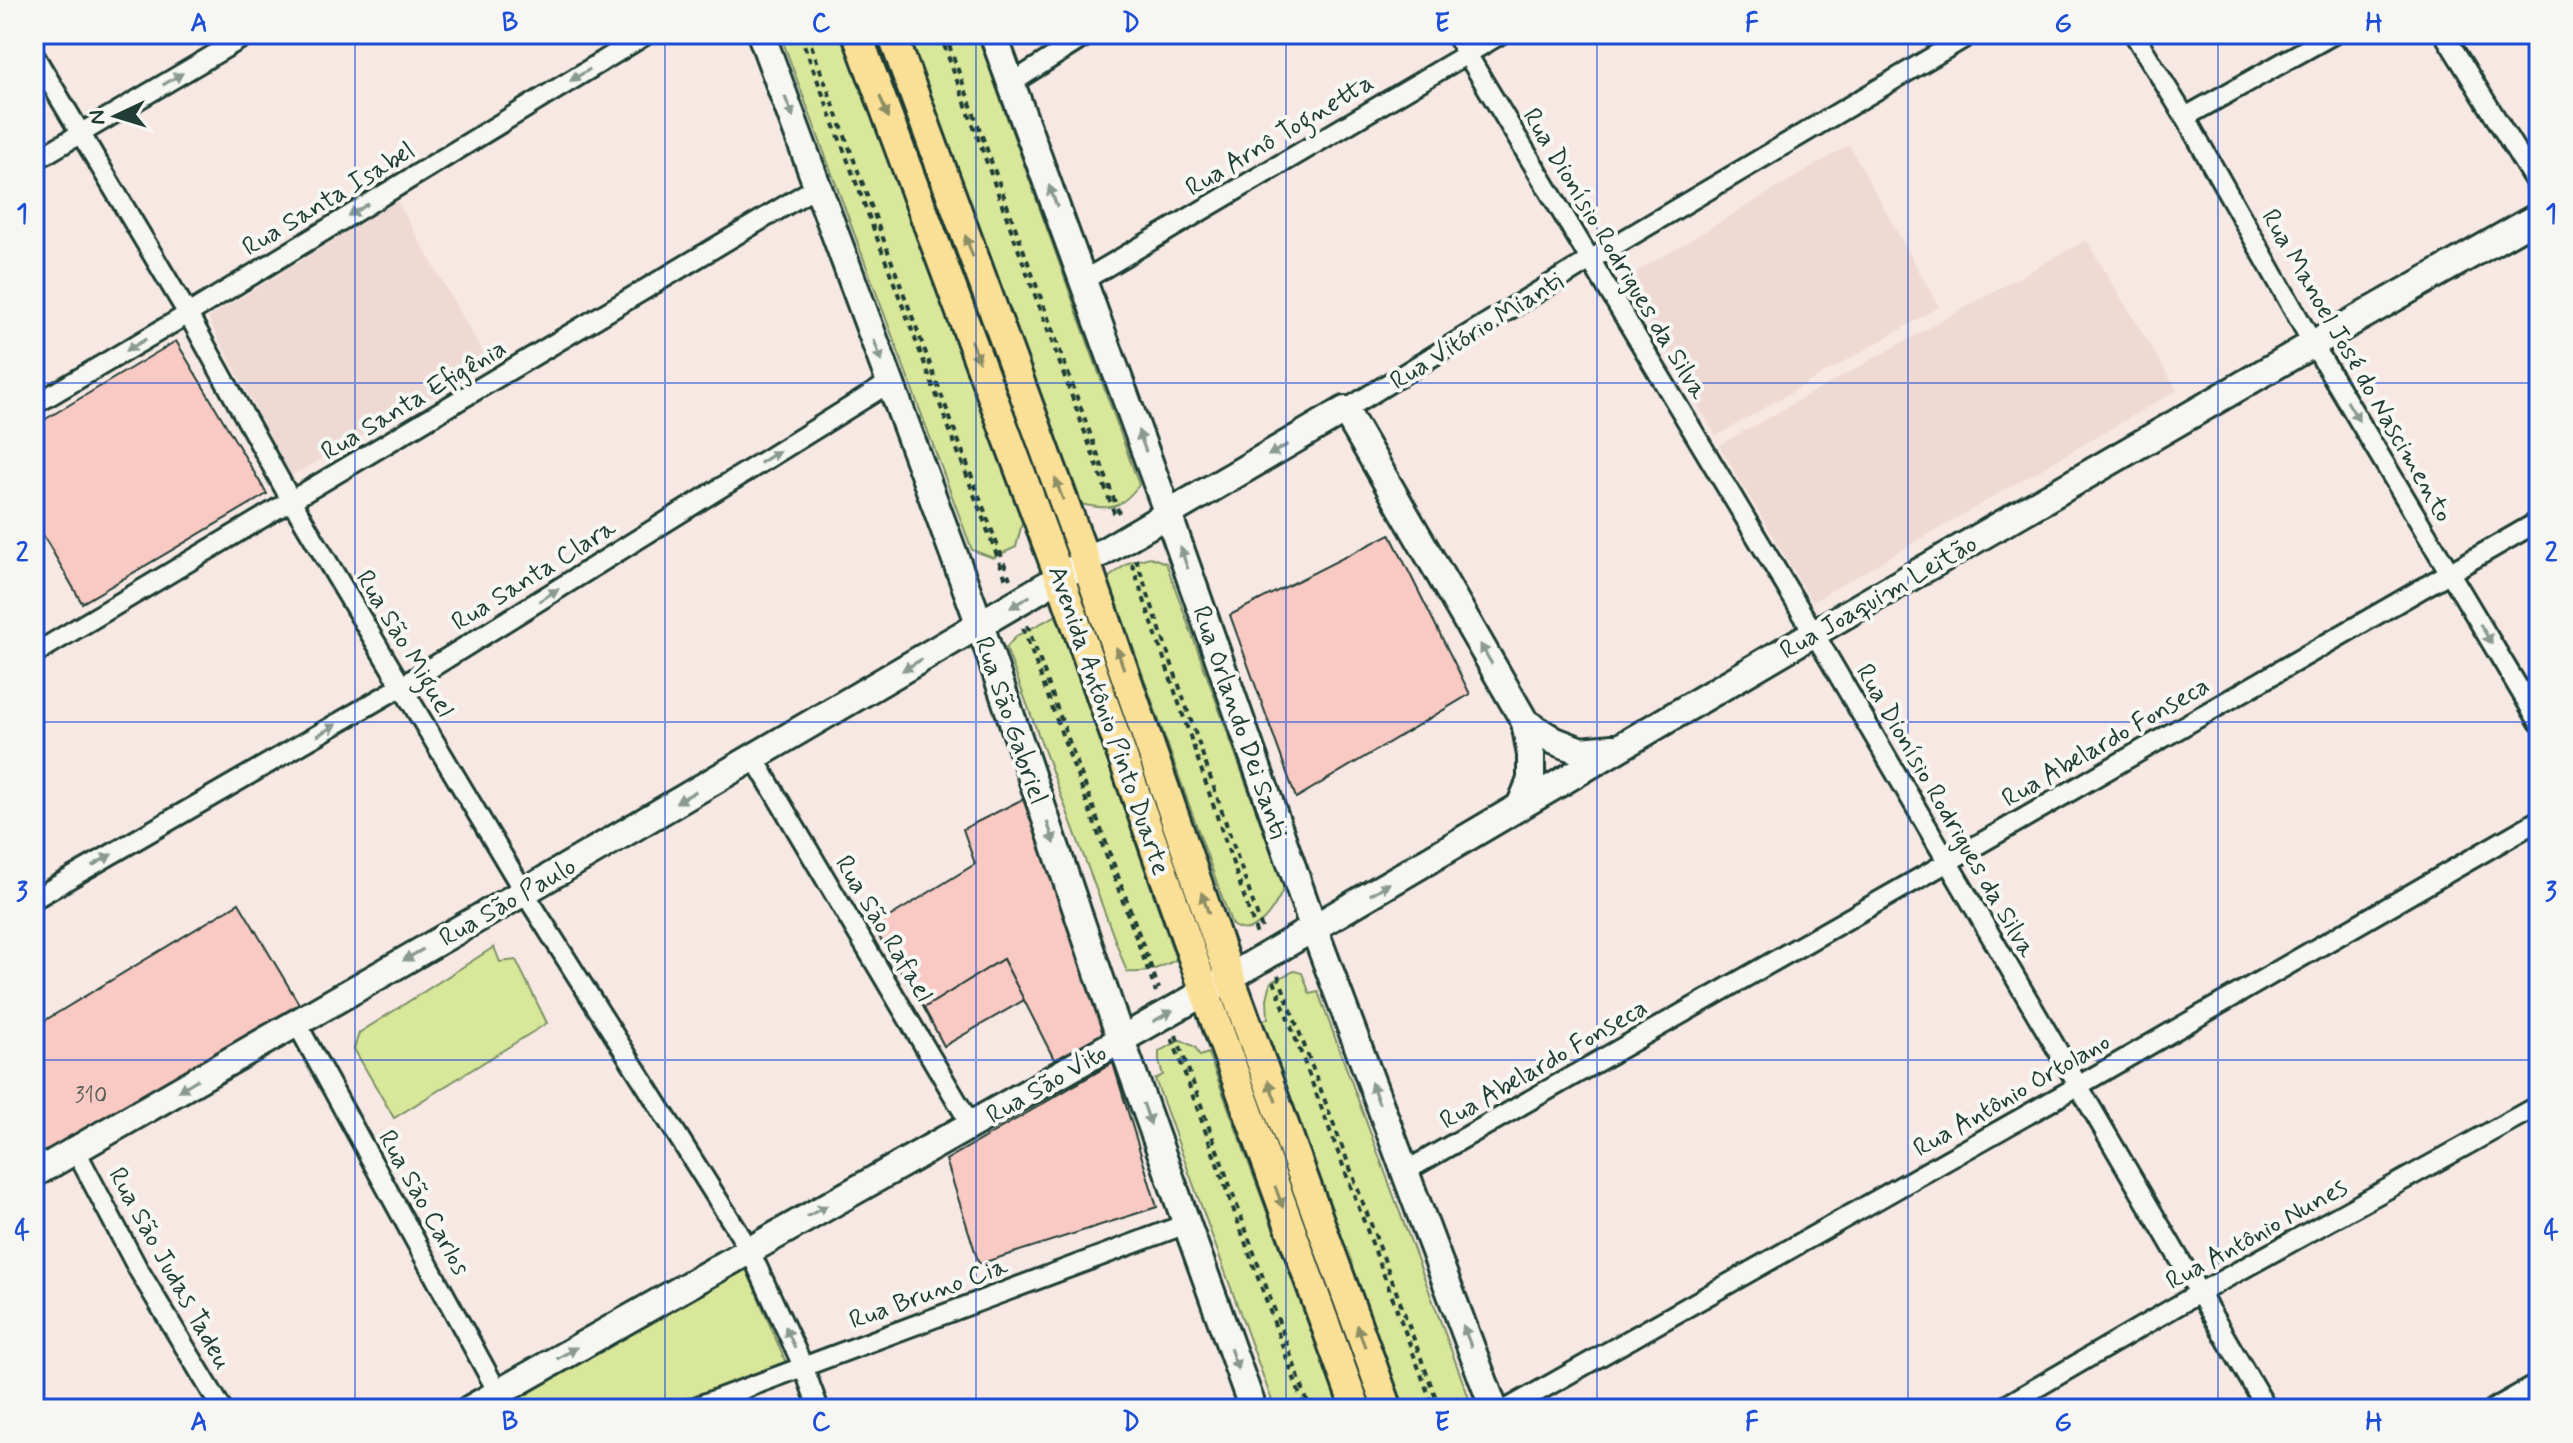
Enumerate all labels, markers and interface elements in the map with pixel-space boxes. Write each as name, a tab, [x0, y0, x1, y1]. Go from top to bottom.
text: A	[190, 7, 208, 41]
text: B	[502, 7, 518, 41]
text: C	[812, 7, 831, 41]
text: D	[1122, 7, 1140, 41]
text: E	[1434, 7, 1450, 41]
text: F	[1745, 7, 1759, 41]
text: G	[2054, 7, 2072, 41]
text: H	[2366, 7, 2383, 41]
street label: Rua Arnô Tognetta	[1180, 66, 1382, 208]
one-way arrow	[569, 67, 591, 81]
one-way arrow	[162, 72, 184, 86]
north arrow	[76, 76, 156, 156]
one-way arrow	[783, 95, 796, 119]
one-way arrow	[878, 96, 891, 120]
street label: Rua Dionísio Rodrigues da Silva	[1514, 102, 1715, 406]
text: N	[84, 109, 113, 126]
street label: Rua Santa Isabel	[236, 135, 422, 265]
one-way arrow	[1046, 184, 1059, 208]
text: 1	[16, 198, 28, 232]
text: 1	[2545, 198, 2557, 232]
one-way arrow	[347, 203, 369, 217]
street label: Rua Manoel José do Nascimento	[2252, 203, 2460, 529]
one-way arrow	[962, 233, 975, 257]
street label: Rua Vitório Mianti	[1384, 265, 1570, 399]
street label: Rua Santa Efigênia	[315, 332, 513, 469]
one-way arrow	[125, 338, 147, 352]
one-way arrow	[872, 339, 885, 363]
one-way arrow	[969, 339, 982, 363]
one-way arrow	[2346, 400, 2360, 422]
one-way arrow	[1135, 428, 1148, 452]
one-way arrow	[1267, 443, 1289, 457]
one-way arrow	[759, 450, 780, 465]
one-way arrow	[1052, 477, 1065, 501]
street label: Rua Santa Clara	[446, 511, 623, 640]
street label: Rua Joaquim Leitão	[1774, 527, 1984, 668]
text: 2	[16, 537, 29, 571]
text: 2	[2545, 537, 2558, 571]
one-way arrow	[1177, 546, 1189, 570]
street label: Avenida Antônio Pinto Duarte	[1039, 561, 1177, 880]
street label: Rua São Miguel	[344, 564, 462, 725]
one-way arrow	[538, 588, 560, 602]
one-way arrow	[1009, 594, 1031, 608]
street label: Rua Orlando Dei Santi	[1183, 602, 1295, 844]
one-way arrow	[2479, 623, 2493, 645]
street label: Rua São Gabriel	[966, 632, 1055, 809]
one-way arrow	[1479, 643, 1493, 665]
one-way arrow	[1113, 646, 1125, 670]
one-way arrow	[901, 658, 923, 672]
street label: Rua Dionísio Rodrigues da Silva	[1847, 658, 2044, 964]
street label: Rua Abelardo Fonseca	[1996, 669, 2216, 816]
one-way arrow	[316, 723, 338, 737]
one-way arrow	[675, 790, 698, 804]
one-way arrow	[1045, 821, 1057, 845]
street label: Rua São Rafael	[826, 849, 940, 1009]
street label: Rua São Paulo	[433, 850, 583, 956]
one-way arrow	[90, 853, 113, 867]
text: 3	[16, 876, 28, 910]
text: 3	[2545, 876, 2557, 910]
one-way arrow	[1369, 882, 1391, 896]
one-way arrow	[1198, 891, 1210, 915]
one-way arrow	[402, 948, 424, 962]
street label: Rua Abelardo Fonseca	[1434, 991, 1654, 1138]
one-way arrow	[1152, 1009, 1174, 1023]
street label: Rua Antônio Ortolano	[1907, 1026, 2117, 1166]
street label: Rua São Vito	[981, 1037, 1113, 1133]
one-way arrow	[177, 1078, 199, 1092]
one-way arrow	[1265, 1079, 1278, 1103]
one-way arrow	[1368, 1081, 1381, 1105]
house number: 310	[75, 1082, 107, 1110]
one-way arrow	[1141, 1102, 1154, 1126]
street label: Rua São Carlos	[369, 1124, 477, 1282]
street label: Rua São Judas Tadeu	[99, 1162, 239, 1376]
street label: Rua Antônio Nunes	[2160, 1171, 2354, 1299]
one-way arrow	[1274, 1185, 1286, 1209]
one-way arrow	[806, 1204, 828, 1218]
text: 4	[14, 1215, 30, 1249]
text: 4	[2543, 1215, 2559, 1249]
street label: Rua Bruno Cia	[845, 1249, 1013, 1338]
one-way arrow	[1354, 1324, 1367, 1348]
one-way arrow	[1460, 1324, 1473, 1348]
one-way arrow	[783, 1325, 797, 1349]
one-way arrow	[556, 1346, 578, 1360]
one-way arrow	[1229, 1347, 1241, 1371]
text: A	[190, 1406, 208, 1440]
text: B	[502, 1406, 518, 1440]
text: C	[812, 1406, 831, 1440]
text: D	[1122, 1406, 1140, 1440]
text: E	[1434, 1406, 1450, 1440]
text: F	[1745, 1406, 1759, 1440]
text: G	[2054, 1406, 2072, 1440]
text: H	[2366, 1406, 2383, 1440]

